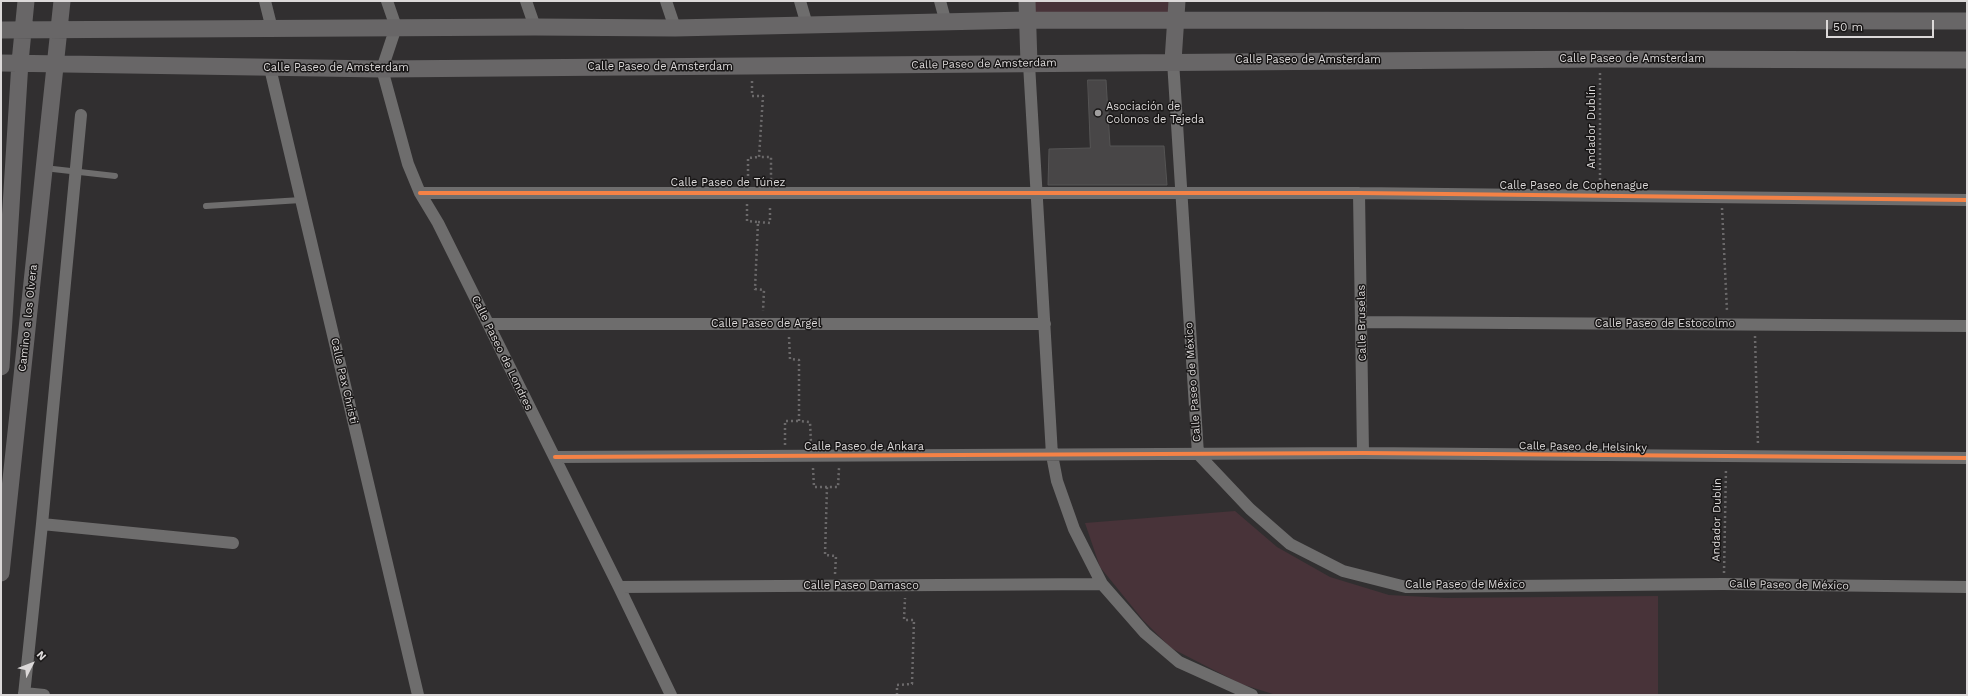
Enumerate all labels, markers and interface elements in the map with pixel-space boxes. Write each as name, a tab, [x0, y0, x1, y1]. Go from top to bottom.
scale bar	[1828, 12, 1936, 38]
text: 50 m	[1833, 20, 1863, 34]
street label: Calle Paseo de Amsterdam	[1559, 52, 1705, 66]
street label: Calle Paseo de Amsterdam	[1235, 53, 1381, 67]
street label: Calle Paseo de Amsterdam	[911, 56, 1057, 72]
street label: Calle Paseo de Amsterdam	[587, 60, 733, 74]
street label: Calle Paseo de Amsterdam	[263, 61, 409, 75]
street label: Andador Dublín	[1585, 85, 1599, 169]
place label: Asociación de Colonos de Tejeda	[1106, 100, 1204, 126]
marker: Asociación de Colonos de Tejeda	[1093, 108, 1103, 118]
street label: Calle Paseo de Túnez	[671, 176, 785, 190]
street label: Calle Paseo de Cophenague	[1499, 179, 1649, 193]
street label: Camino a los Olvera	[16, 264, 40, 372]
street label: Calle Bruselas	[1355, 285, 1369, 361]
street label: Calle Paseo de Londres	[468, 293, 536, 413]
street label: Calle Paseo de Argel	[711, 317, 821, 331]
street label: Calle Paseo de Estocolmo	[1595, 317, 1735, 331]
street label: Calle Paseo de México	[1182, 322, 1204, 442]
street label: Calle Pax Christi	[328, 337, 360, 425]
street label: Calle Paseo de Helsinky	[1519, 439, 1647, 455]
street label: Calle Paseo de Ankara	[804, 440, 924, 454]
street label: Andador Dublín	[1710, 478, 1724, 562]
street label: Calle Paseo de México	[1729, 577, 1849, 593]
street label: Calle Paseo de México	[1405, 578, 1525, 592]
street label: Calle Paseo Damasco	[803, 579, 919, 593]
north arrow	[12, 644, 52, 684]
text: N	[34, 648, 49, 663]

